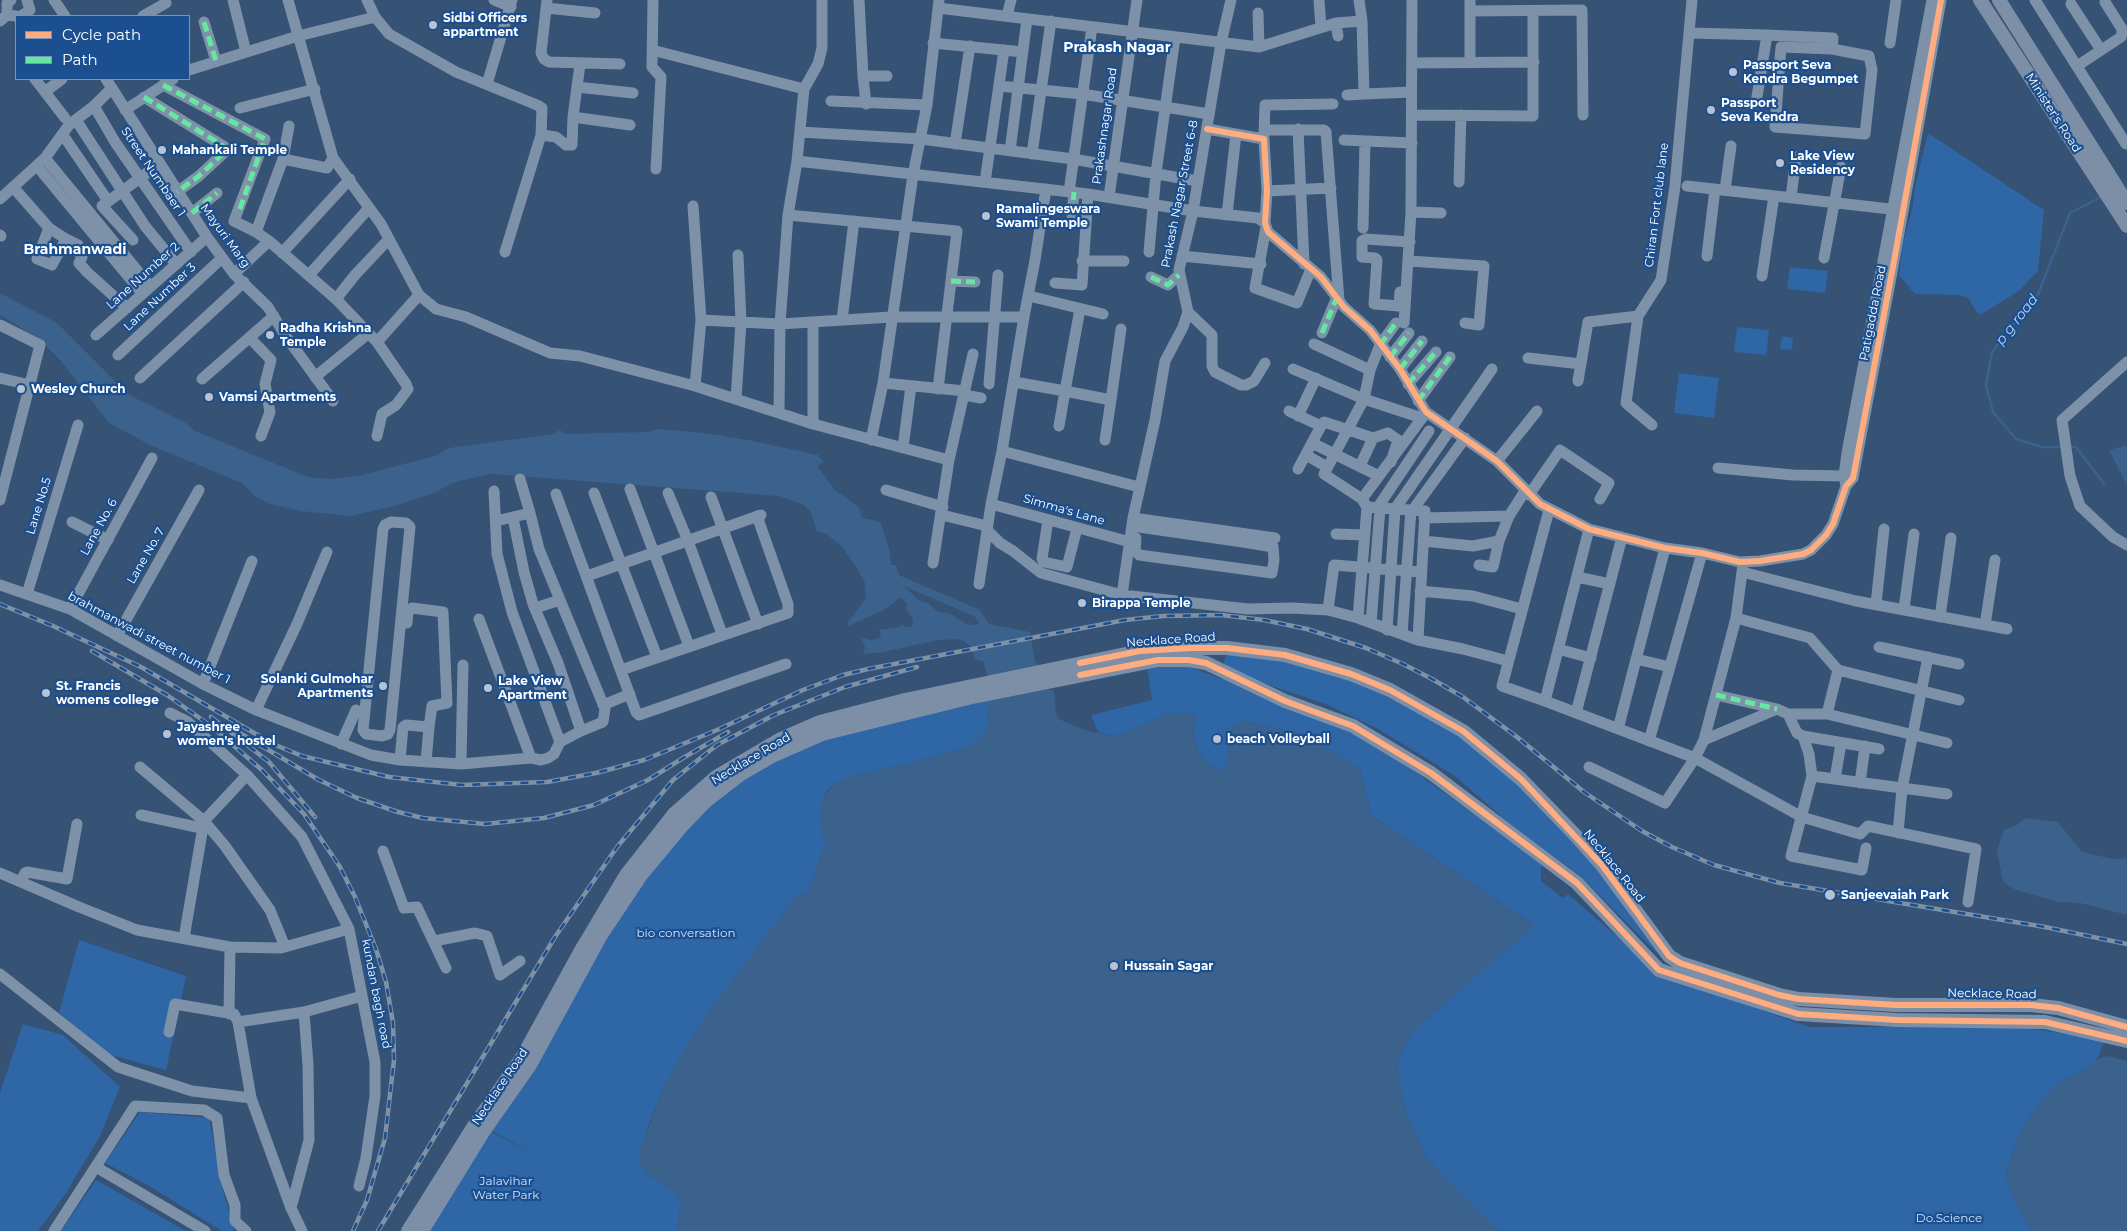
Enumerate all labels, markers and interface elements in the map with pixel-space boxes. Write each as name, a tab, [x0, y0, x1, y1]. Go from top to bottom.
place label: Sidbi Officers appartment	[443, 11, 527, 39]
legend	[15, 15, 190, 80]
marker: Sidbi Officers appartment	[427, 19, 439, 31]
text: Cycle path	[62, 25, 141, 44]
district label: Prakash Nagar	[1063, 40, 1171, 56]
text: Path	[62, 50, 98, 69]
place label: Passport Seva Kendra Begumpet	[1743, 58, 1858, 86]
marker: Passport Seva Kendra Begumpet	[1727, 66, 1739, 78]
street label: Prakashnagar Road	[1090, 67, 1120, 185]
street label: Minister's Road	[2022, 71, 2084, 155]
place label: Passport Seva Kendra	[1721, 96, 1799, 124]
marker: Passport Seva Kendra	[1705, 104, 1717, 116]
street label: Prakash Nagar Street 6-8	[1159, 119, 1201, 269]
street label: Street Numbaer 1	[118, 125, 188, 219]
street label: Chiran Fort club lane	[1642, 142, 1672, 268]
place label: Mahankali Temple	[172, 143, 287, 157]
marker: Mahankali Temple	[156, 144, 168, 156]
place label: Lake View Residency	[1790, 149, 1855, 177]
marker: Lake View Residency	[1774, 157, 1786, 169]
street label: Mayuri Marg	[197, 201, 253, 271]
place label: Ramalingeswara Swami Temple	[996, 202, 1100, 230]
marker: Ramalingeswara Swami Temple	[980, 210, 992, 222]
street label: Lane Number 2	[103, 239, 183, 313]
district label: Brahmanwadi	[24, 242, 126, 258]
street label: Lane Number 3	[121, 260, 199, 334]
street label: Patigadda Road	[1857, 264, 1889, 362]
water label: p g road	[1992, 291, 2042, 349]
place label: Radha Krishna Temple	[280, 321, 371, 349]
marker: Radha Krishna Temple	[264, 329, 276, 341]
place label: Wesley Church	[31, 382, 126, 396]
marker: Wesley Church	[15, 383, 27, 395]
place label: Vamsi Apartments	[219, 390, 336, 404]
marker: Vamsi Apartments	[203, 391, 215, 403]
street label: Lane No.5	[23, 476, 55, 536]
street label: Simma's Lane	[1022, 491, 1106, 529]
street label: Lane No. 6	[77, 496, 121, 558]
street label: Lane No. 7	[124, 525, 168, 587]
street label: brahmanwadi street number 1	[65, 589, 233, 687]
place label: Birappa Temple	[1092, 596, 1191, 610]
marker: Birappa Temple	[1076, 597, 1088, 609]
street label: Necklace Road	[1126, 630, 1216, 650]
place label: Solanki Gulmohar Apartments	[261, 672, 373, 700]
place label: Lake View Apartment	[498, 674, 567, 702]
place label: St. Francis womens college	[56, 679, 159, 707]
marker: Solanki Gulmohar Apartments	[377, 680, 389, 692]
marker: Lake View Apartment	[482, 682, 494, 694]
marker: St. Francis womens college	[40, 687, 52, 699]
place label: Jayashree women's hostel	[177, 720, 276, 748]
marker: Jayashree women's hostel	[161, 728, 173, 740]
street label: Necklace Road	[709, 730, 793, 788]
place label: beach Volleyball	[1227, 732, 1330, 746]
marker: beach Volleyball	[1211, 733, 1223, 745]
street label: Necklace Road	[1580, 827, 1648, 905]
marker: Sanjeevaiah Park	[1823, 888, 1837, 902]
place label: Sanjeevaiah Park	[1841, 888, 1949, 902]
park label: bio conversation	[636, 926, 736, 940]
street label: kundan bagh road	[358, 938, 394, 1050]
place label: Hussain Sagar	[1124, 959, 1213, 973]
marker: Hussain Sagar	[1108, 960, 1120, 972]
street label: Necklace Road	[1947, 986, 2037, 1002]
street label: Necklace Road	[469, 1046, 531, 1128]
park label: Jalavihar Water Park	[472, 1174, 540, 1202]
park label: Do.Science	[1916, 1211, 1982, 1225]

